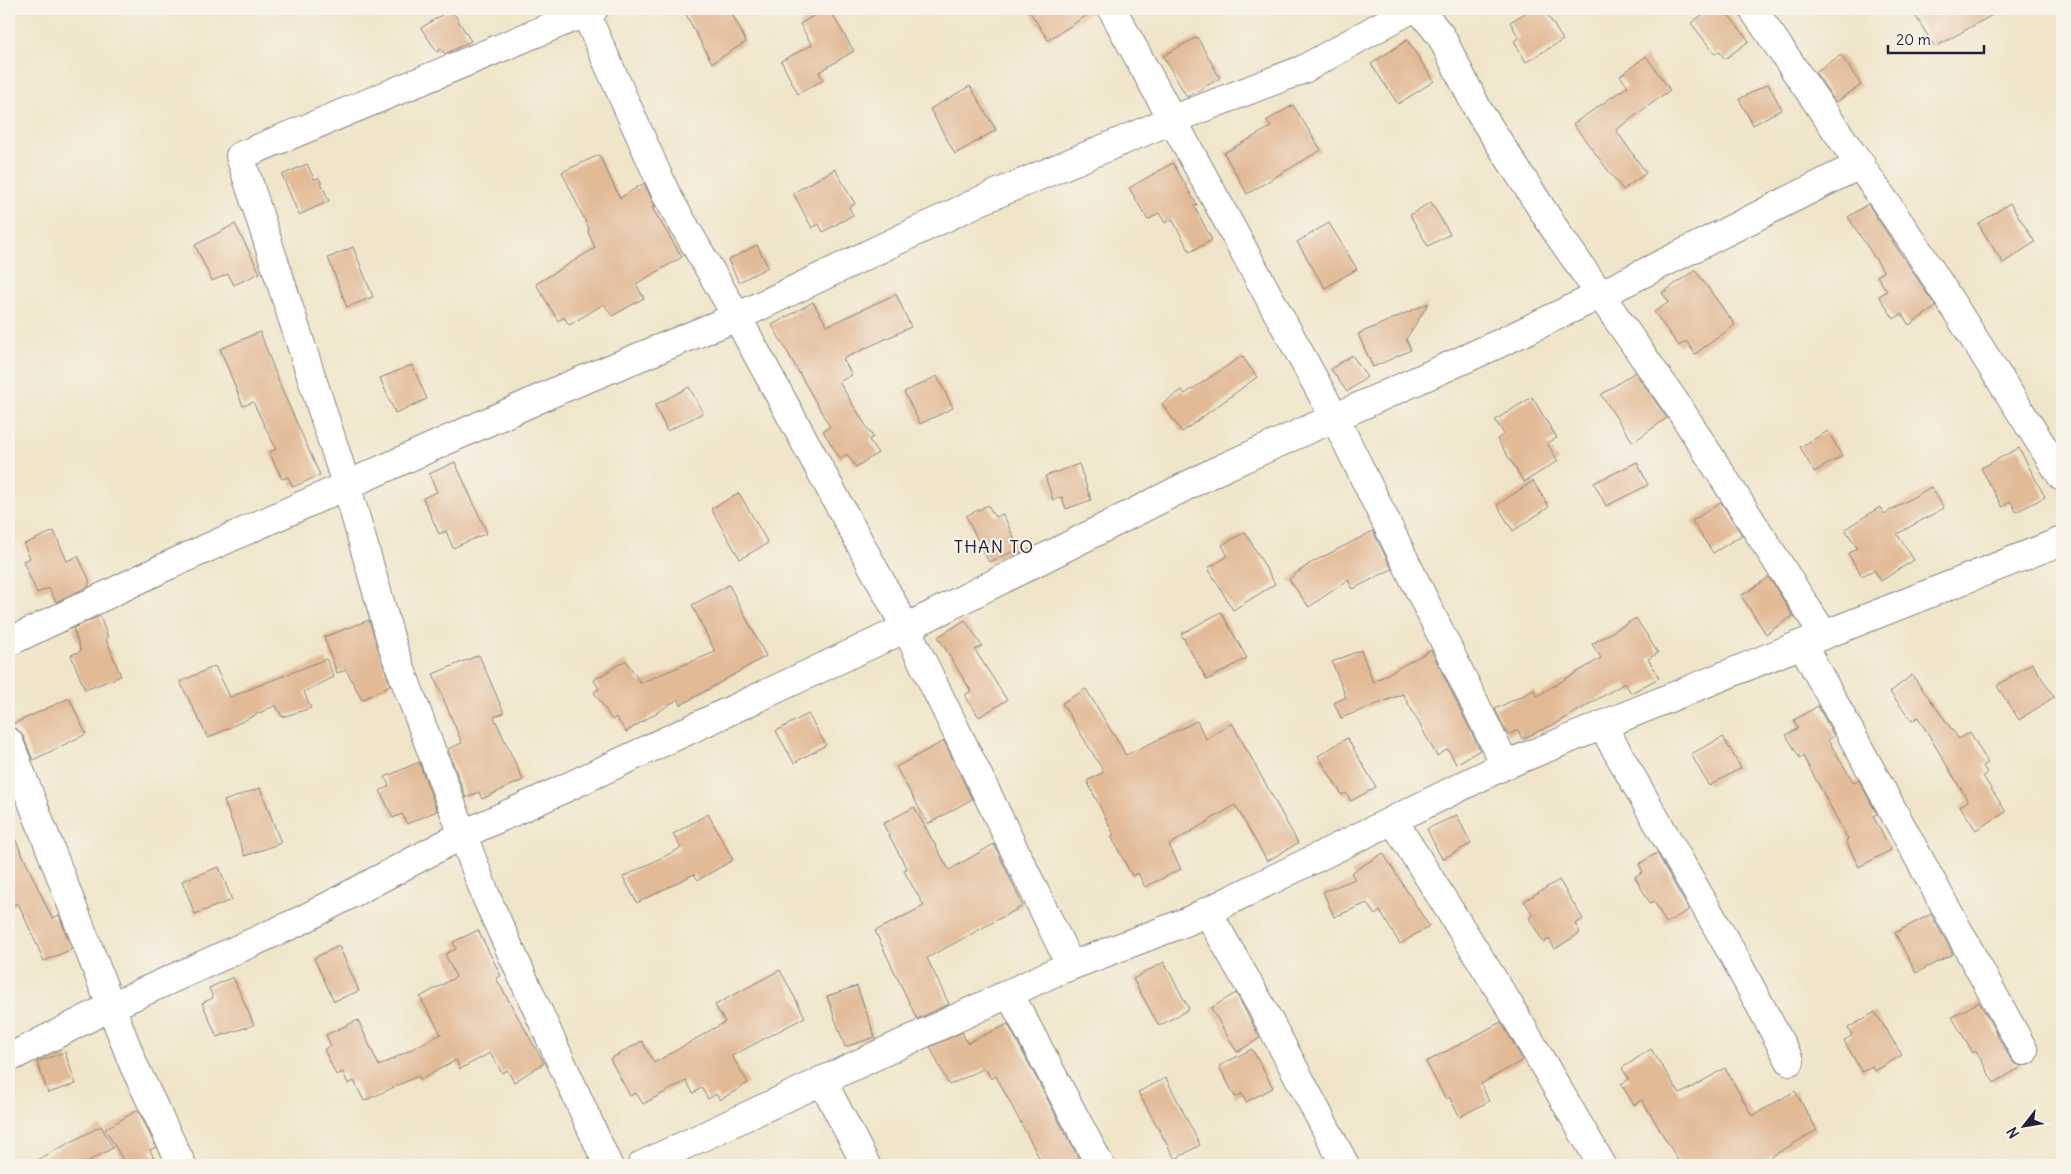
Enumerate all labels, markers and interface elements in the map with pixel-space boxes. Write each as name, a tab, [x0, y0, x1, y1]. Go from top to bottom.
scale bar	[1888, 22, 1985, 54]
text: 20 m	[1896, 30, 1931, 49]
district label: THAN TO	[954, 535, 1034, 558]
north arrow	[1998, 1102, 2048, 1152]
text: N	[2003, 1124, 2023, 1141]

